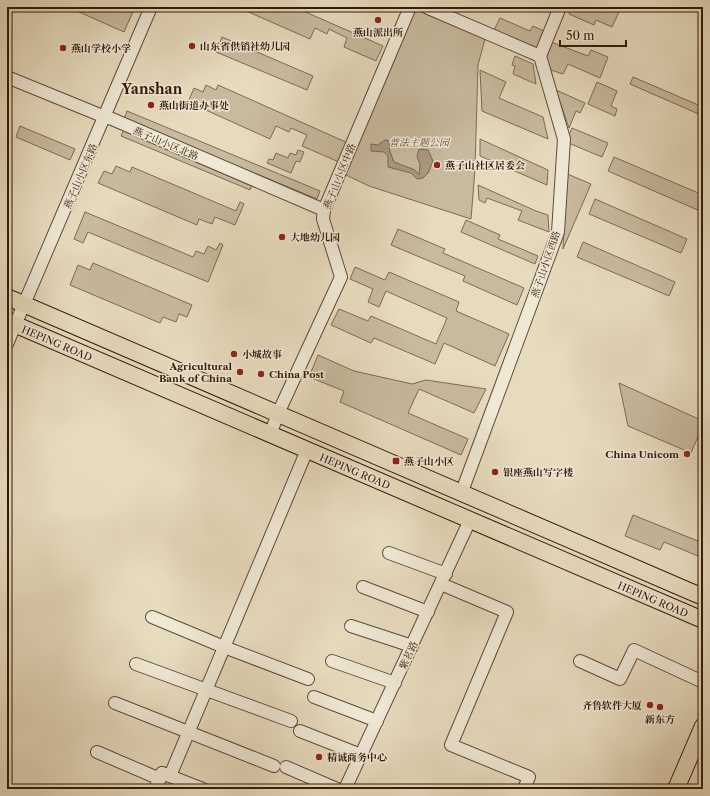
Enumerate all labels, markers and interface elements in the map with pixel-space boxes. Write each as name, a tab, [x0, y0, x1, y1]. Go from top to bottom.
marker: 燕山派出所	[373, 15, 383, 25]
scale bar	[560, 22, 626, 48]
place label: 燕山派出所	[353, 26, 403, 39]
text: 50 m	[566, 28, 595, 43]
place label: 山东省供销社幼儿园	[200, 40, 290, 53]
marker: 山东省供销社幼儿园	[187, 41, 197, 51]
place label: 燕山学校小学	[71, 42, 131, 55]
marker: 燕山学校小学	[58, 43, 68, 53]
district label: Yanshan	[121, 80, 183, 98]
place label: 燕山街道办事处	[159, 99, 229, 112]
marker: 燕山街道办事处	[146, 100, 156, 110]
street label: 燕子山小区北路	[131, 124, 201, 163]
park label: 普法主题公园	[389, 136, 451, 149]
street label: 燕子山小区东路	[61, 141, 100, 211]
street label: 燕子山小区中路	[320, 141, 359, 211]
place label: 燕子山社区居委会	[445, 159, 525, 172]
marker: 燕子山社区居委会	[432, 160, 442, 170]
street label: 燕子山小区西路	[528, 229, 563, 299]
place label: 大地幼儿园	[290, 231, 340, 244]
marker: 大地幼儿园	[277, 232, 287, 242]
street label: HEPING ROAD	[20, 323, 94, 364]
place label: 小城故事	[242, 348, 282, 361]
marker: 小城故事	[229, 349, 239, 359]
place label: Agricultural Bank of China	[159, 360, 232, 385]
marker: Agricultural Bank of China	[235, 367, 245, 377]
place label: China Post	[269, 368, 324, 381]
marker: China Post	[256, 369, 266, 379]
place label: China Unicom	[605, 448, 679, 461]
marker: China Unicom	[682, 449, 692, 459]
street label: HEPING ROAD	[318, 451, 392, 492]
place label: 燕子山小区	[404, 455, 454, 468]
marker: 燕子山小区	[391, 456, 401, 466]
place label: 银座燕山写字楼	[503, 466, 574, 479]
marker: 银座燕山写字楼	[490, 467, 500, 477]
street label: HEPING ROAD	[616, 579, 690, 620]
street label: 紫茗路	[396, 639, 421, 672]
place label: 齐鲁软件大厦	[582, 699, 642, 712]
marker: 齐鲁软件大厦	[645, 700, 655, 710]
marker: 新东方	[655, 702, 665, 712]
place label: 新东方	[645, 713, 675, 726]
place label: 精诚商务中心	[327, 751, 387, 764]
marker: 精诚商务中心	[314, 752, 324, 762]

